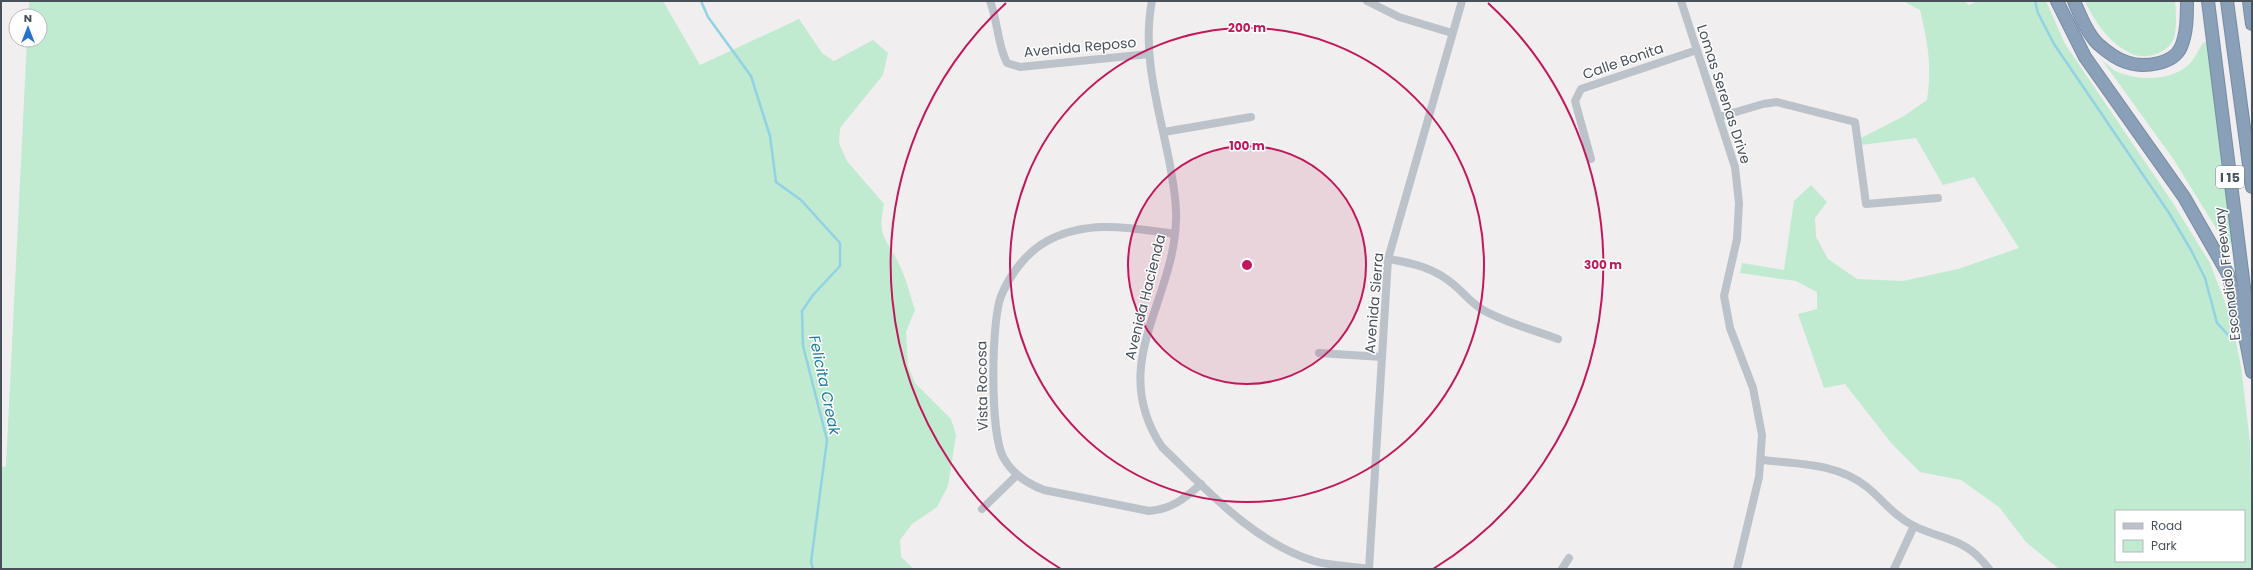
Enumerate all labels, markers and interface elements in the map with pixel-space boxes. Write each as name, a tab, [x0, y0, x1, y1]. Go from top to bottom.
north arrow	[8, 8, 48, 48]
text: N	[24, 10, 32, 26]
text: 200 m	[1228, 19, 1266, 36]
street label: Lomas Serenas Drive	[1692, 22, 1756, 166]
street label: Avenida Reposo	[1023, 32, 1137, 62]
street label: Calle Bonita	[1580, 38, 1666, 84]
text: 100 m	[1229, 137, 1265, 154]
road number: I 15	[2216, 166, 2244, 188]
street label: Escondido Freeway	[2209, 206, 2245, 342]
street label: Avenida Hacienda	[1120, 232, 1170, 362]
street label: Avenida Sierra	[1360, 252, 1388, 354]
text: 300 m	[1584, 256, 1622, 273]
centre of rings	[1240, 258, 1254, 272]
water label: Felicita Creak	[804, 333, 846, 438]
street label: Vista Rocosa	[971, 341, 993, 431]
legend	[2115, 510, 2245, 562]
text: Road	[2151, 517, 2182, 534]
text: Park	[2151, 537, 2178, 554]

